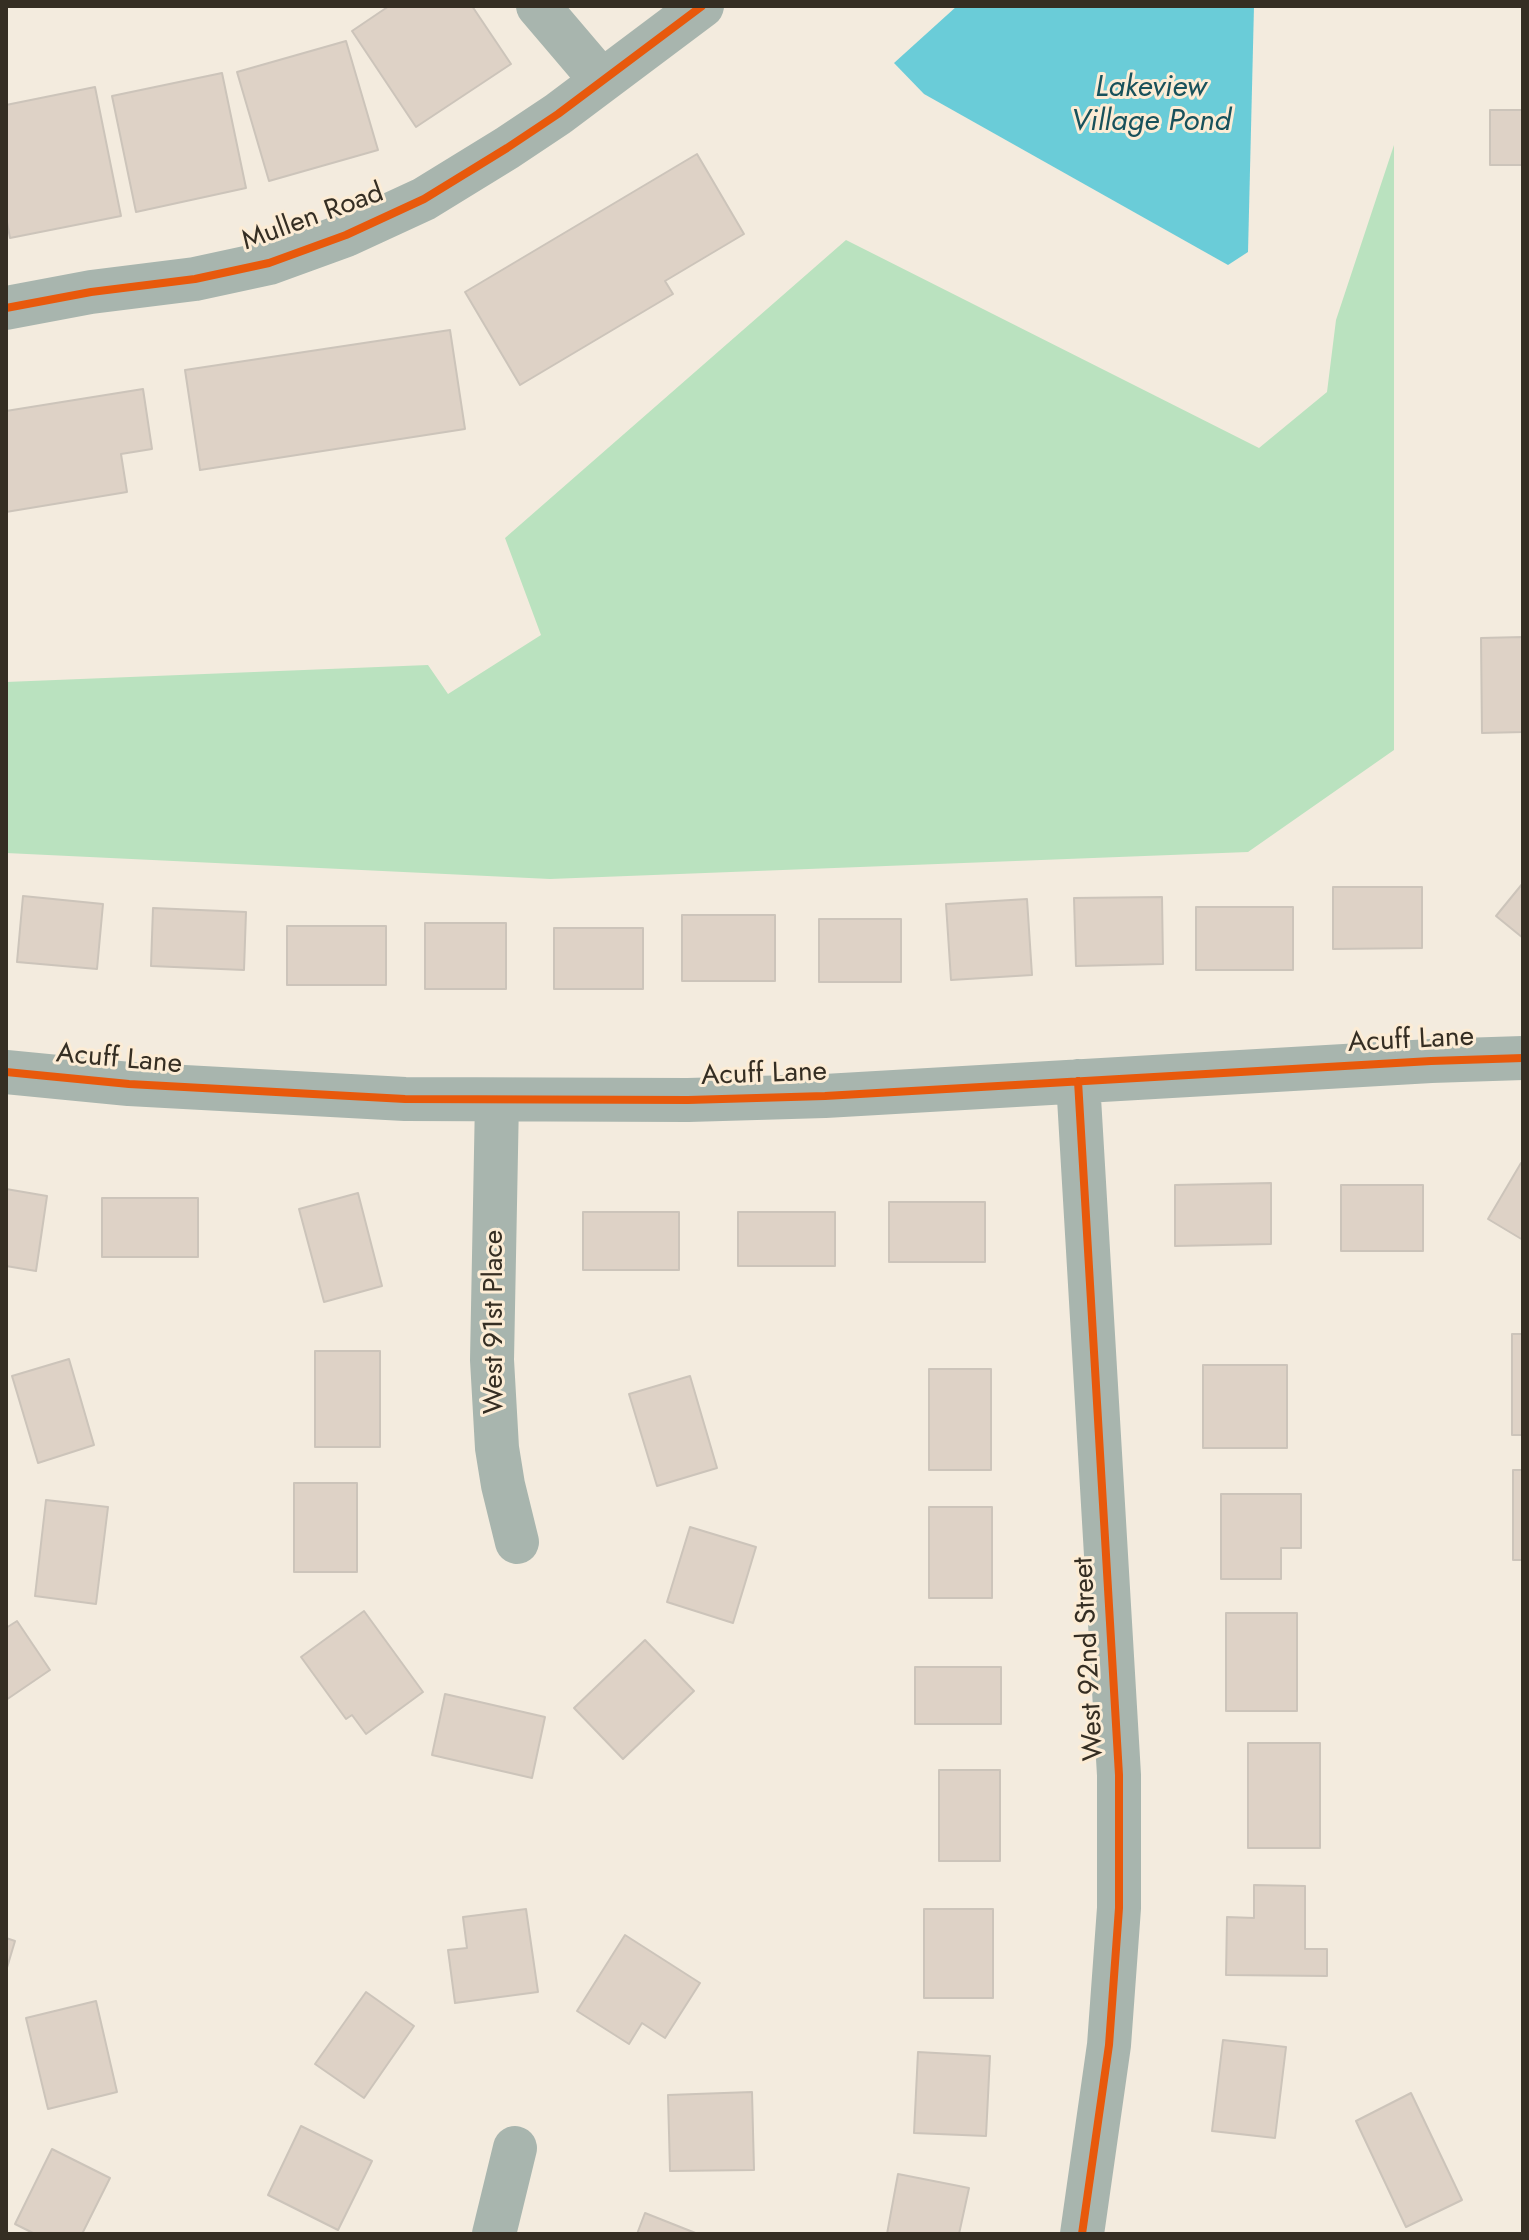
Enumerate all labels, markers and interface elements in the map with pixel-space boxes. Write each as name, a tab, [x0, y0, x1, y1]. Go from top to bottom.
water label: Lakeview Village Pond	[1071, 71, 1231, 142]
street label: Mullen Road	[238, 177, 388, 259]
street label: Acuff Lane	[1347, 1021, 1475, 1061]
street label: Acuff Lane	[55, 1038, 183, 1082]
street label: Acuff Lane	[700, 1056, 828, 1094]
street label: West 91st Place	[478, 1230, 512, 1414]
street label: West 92nd Street	[1068, 1556, 1112, 1762]

